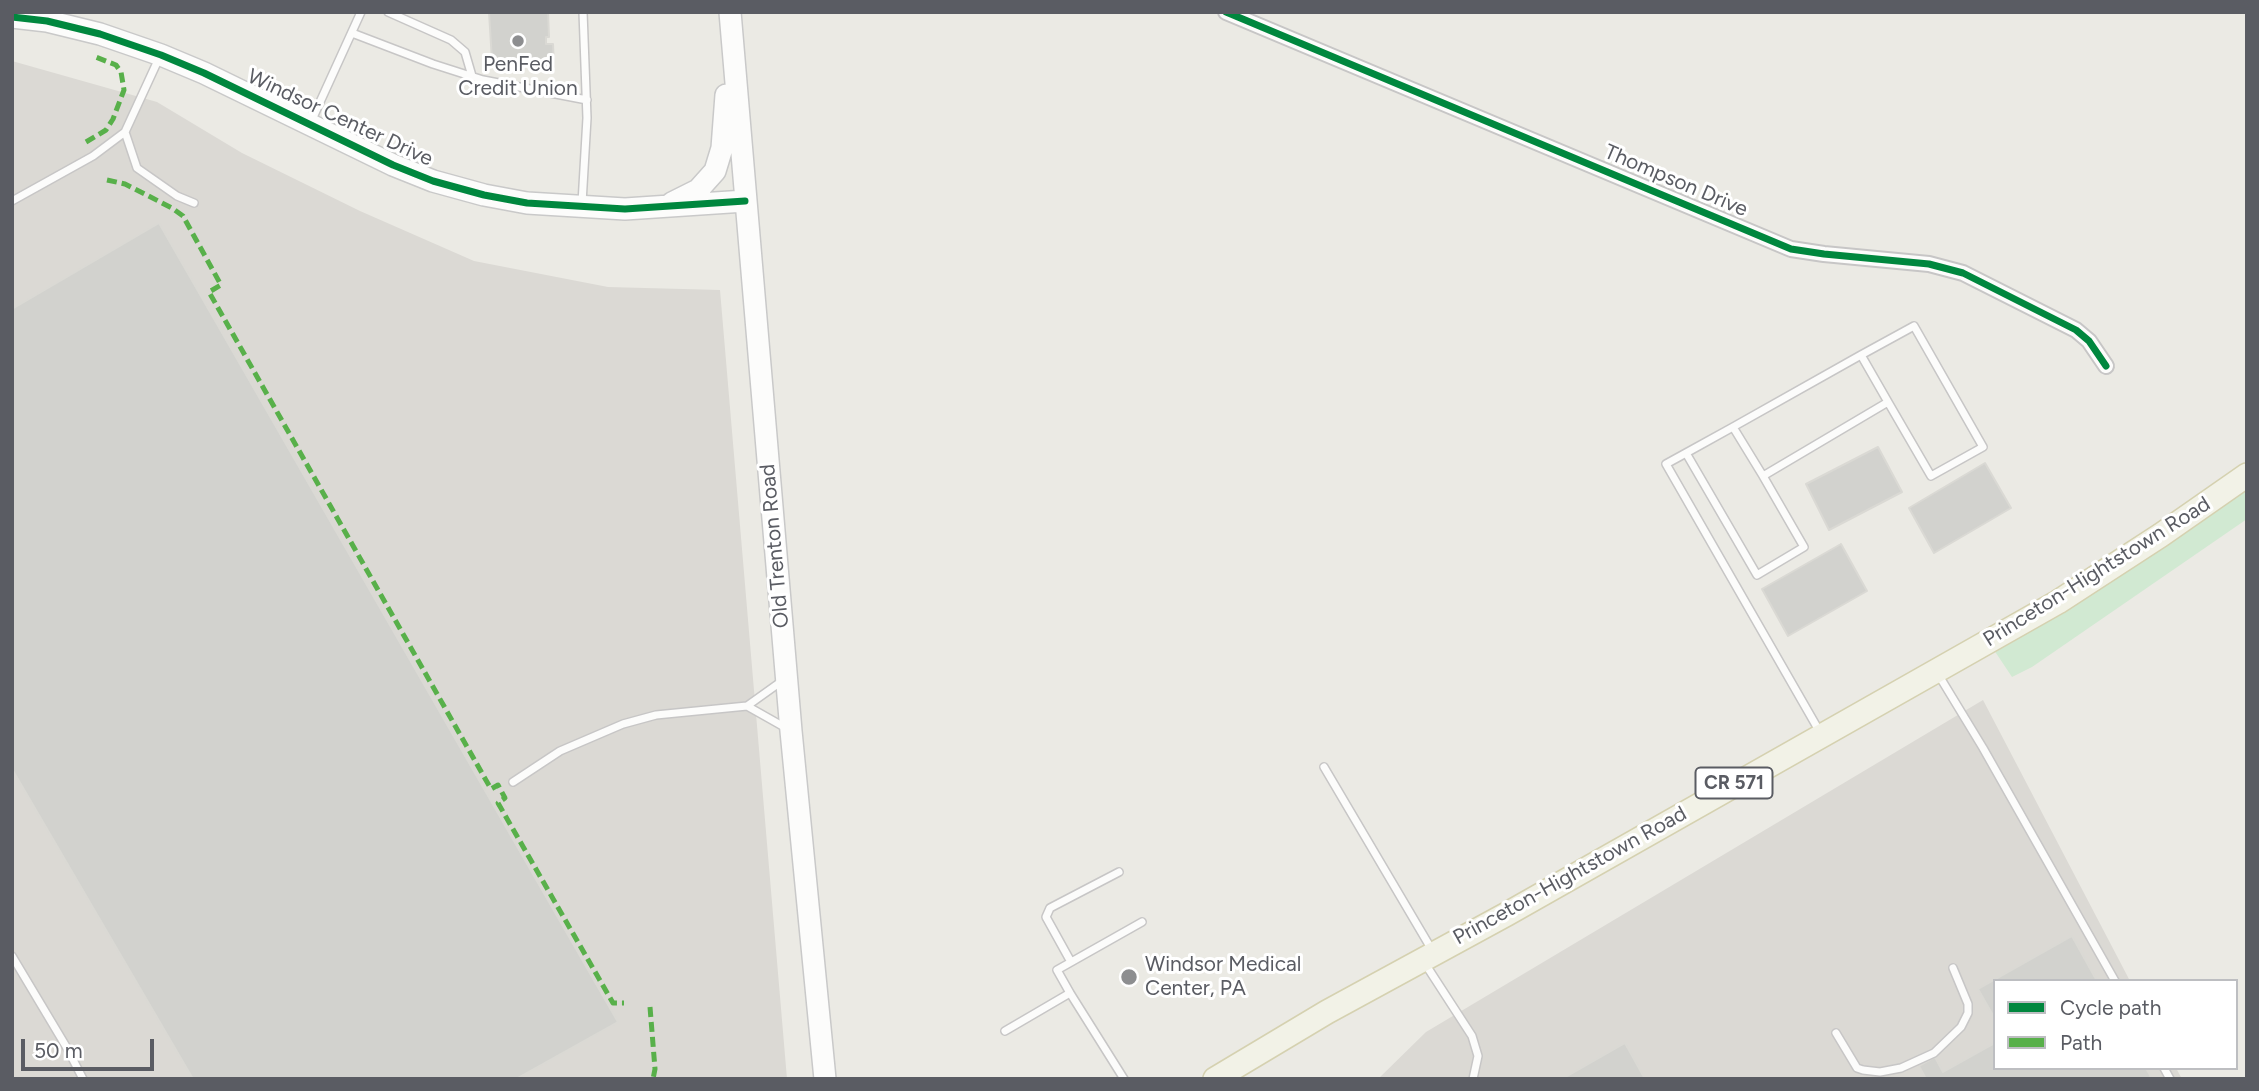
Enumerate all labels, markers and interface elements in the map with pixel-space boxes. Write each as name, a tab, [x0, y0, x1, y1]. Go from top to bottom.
marker: PenFed Credit Union	[510, 33, 526, 49]
place label: PenFed Credit Union	[458, 52, 578, 102]
street label: Windsor Center Drive	[243, 64, 437, 172]
street label: Thompson Drive	[1601, 139, 1751, 223]
street label: Old Trenton Road	[755, 463, 795, 629]
street label: Princeton-Hightstown Road	[1979, 492, 2215, 652]
road number: CR 571	[1696, 768, 1772, 798]
street label: Princeton-Hightstown Road	[1449, 801, 1691, 951]
place label: Windsor Medical Center, PA	[1145, 952, 1301, 1002]
marker: Windsor Medical Center, PA	[1119, 967, 1139, 987]
legend	[1993, 979, 2238, 1070]
text: Cycle path	[2060, 995, 2161, 1020]
scale bar	[24, 1024, 158, 1068]
text: Path	[2060, 1030, 2102, 1055]
text: 50 m	[34, 1038, 83, 1063]

